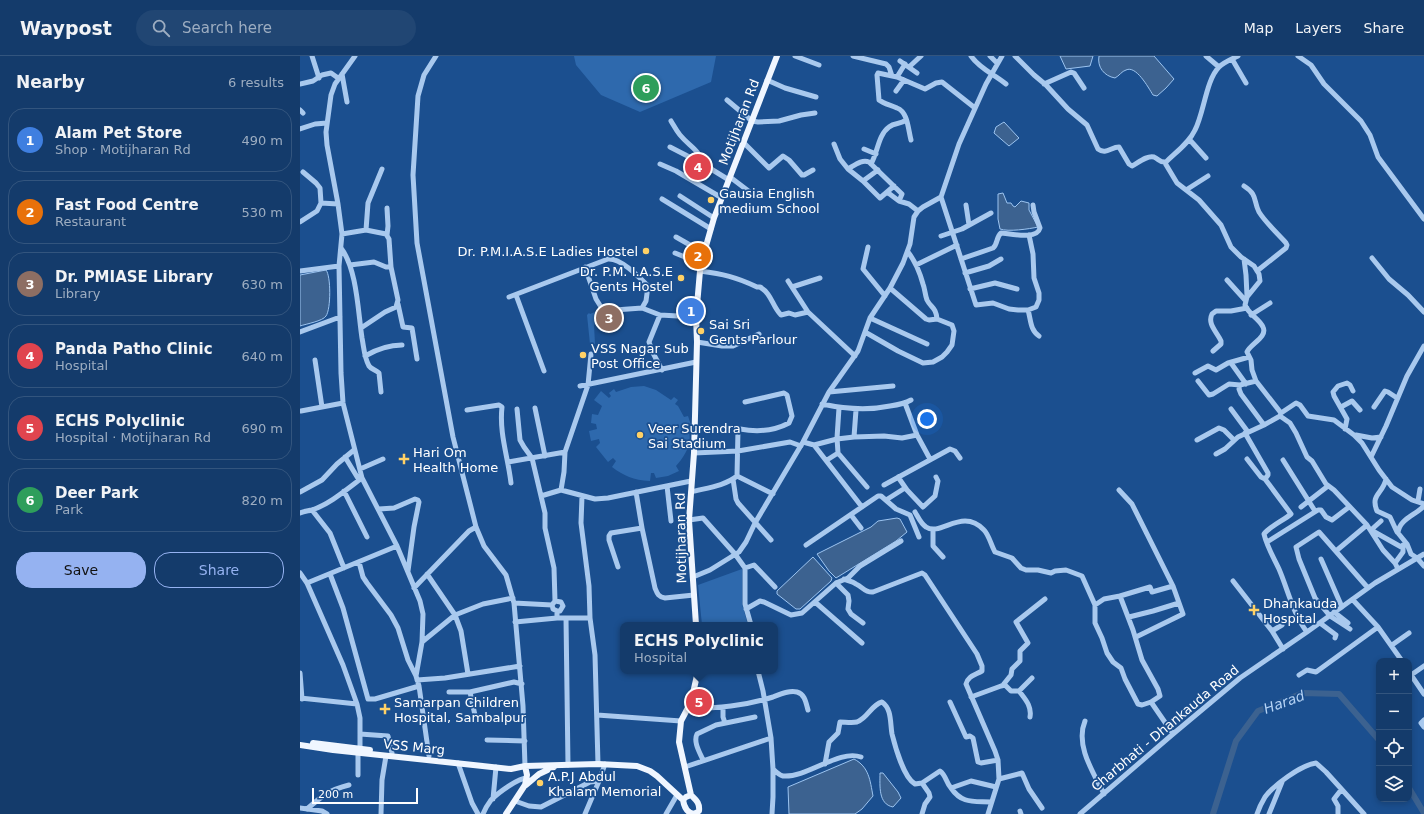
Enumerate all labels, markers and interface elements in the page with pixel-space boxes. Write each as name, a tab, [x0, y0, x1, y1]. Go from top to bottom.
search box	[136, 10, 416, 46]
text: Waypost	[20, 17, 112, 39]
icon: search	[150, 17, 172, 39]
text: Search here	[182, 19, 272, 37]
text: Map	[1244, 20, 1273, 36]
text: Layers	[1295, 20, 1342, 36]
text: Share	[1364, 20, 1404, 36]
text: Nearby	[16, 72, 85, 92]
pin: 6	[633, 73, 659, 103]
text: 6 results	[228, 75, 284, 90]
street label: Motijharan Rd	[716, 77, 762, 167]
text: Alam Pet Store	[55, 124, 182, 142]
text: 1	[25, 133, 35, 148]
text: 490 m	[241, 133, 283, 148]
text: Shop · Motijharan Rd	[55, 142, 191, 157]
pin: 4	[685, 152, 711, 182]
place label: Gausia English medium School	[719, 186, 820, 216]
marker: Gausia English medium School	[706, 195, 716, 205]
text: Fast Food Centre	[55, 196, 199, 214]
text: 2	[25, 205, 35, 220]
text: 530 m	[241, 205, 283, 220]
text: Restaurant	[55, 214, 126, 229]
pin: 2	[685, 241, 711, 271]
place label: Dr. P.M.I.A.S.E Ladies Hostel	[458, 244, 638, 259]
marker: Dr. P.M.I.A.S.E Ladies Hostel	[641, 246, 651, 256]
place label: Dr. P.M. I.A.S.E Gents Hostel	[580, 264, 673, 294]
text: Dr. PMIASE Library	[55, 268, 213, 286]
marker: Dr. P.M. I.A.S.E Gents Hostel	[676, 273, 686, 283]
text: 3	[25, 277, 35, 292]
text: 630 m	[241, 277, 283, 292]
text: Library	[55, 286, 100, 301]
pin: 1	[678, 296, 704, 326]
pin: 3	[596, 303, 622, 333]
place label: Sai Sri Gents Parlour	[709, 317, 798, 347]
marker: Sai Sri Gents Parlour	[696, 326, 706, 336]
text: Panda Patho Clinic	[55, 340, 213, 358]
place label: VSS Nagar Sub Post Office	[591, 341, 689, 371]
text: 4	[25, 349, 35, 364]
text: 640 m	[241, 349, 283, 364]
marker: VSS Nagar Sub Post Office	[578, 350, 588, 360]
text: Hospital	[55, 358, 108, 373]
your location	[917, 409, 937, 429]
text: ECHS Polyclinic	[55, 412, 185, 430]
text: 5	[25, 421, 35, 436]
text: 690 m	[241, 421, 283, 436]
place label: Veer Surendra Sai Stadium	[648, 421, 741, 451]
text: Hospital · Motijharan Rd	[55, 430, 211, 445]
marker: Veer Surendra Sai Stadium	[635, 430, 645, 440]
place label: Hari Om Health Home	[413, 445, 498, 475]
marker: Hari Om Health Home	[398, 453, 410, 465]
text: Deer Park	[55, 484, 139, 502]
text: 6	[25, 493, 35, 508]
text: 820 m	[241, 493, 283, 508]
street label: Motijharan Rd	[673, 493, 689, 583]
text: Park	[55, 502, 83, 517]
button: Save	[16, 552, 146, 588]
button: Share	[154, 552, 284, 588]
place label: Dhankauda Hospital	[1263, 596, 1337, 626]
marker: Dhankauda Hospital	[1248, 604, 1260, 616]
popup	[620, 622, 778, 674]
text: ECHS Polyclinic	[634, 632, 764, 650]
text: Hospital	[634, 650, 687, 665]
map controls	[1376, 658, 1412, 802]
button: +	[1376, 658, 1412, 694]
street label: Charbhati - Dhankauda Road	[1088, 662, 1242, 794]
pin: 5	[686, 687, 712, 717]
water label: Harad	[1261, 687, 1307, 717]
button: −	[1376, 694, 1412, 730]
place label: Samarpan Children Hospital, Sambalpur	[394, 695, 527, 725]
marker: Samarpan Children Hospital, Sambalpur	[379, 703, 391, 715]
button: locate	[1376, 730, 1412, 766]
street label: VSS Marg	[382, 736, 446, 758]
button: layers	[1376, 766, 1412, 802]
place label: A.P.J Abdul Khalam Memorial	[548, 769, 661, 799]
marker: A.P.J Abdul Khalam Memorial	[535, 778, 545, 788]
scale bar	[312, 786, 418, 805]
text: 200 m	[318, 788, 353, 801]

